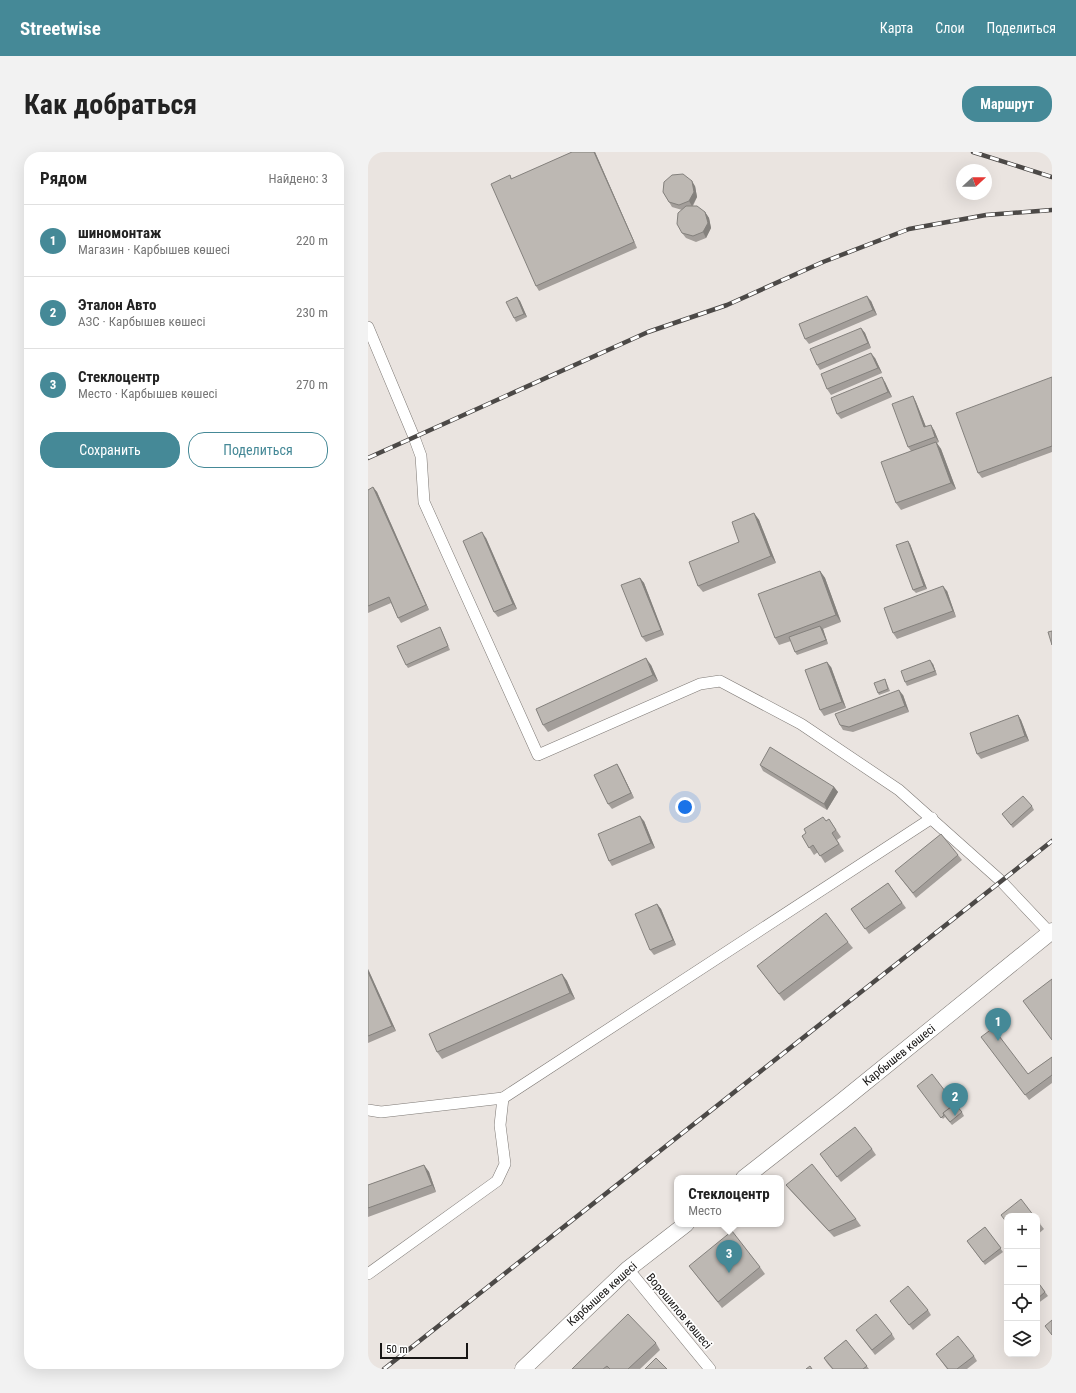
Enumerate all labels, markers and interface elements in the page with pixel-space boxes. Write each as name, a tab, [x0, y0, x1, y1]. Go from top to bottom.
text: Streetwise	[20, 17, 101, 40]
text: Карта	[880, 20, 913, 36]
text: Слои	[935, 20, 965, 36]
text: Поделиться	[987, 20, 1056, 36]
button: Маршрут	[962, 86, 1052, 122]
text: Как добраться	[24, 88, 197, 121]
north arrow	[956, 164, 992, 200]
text: Рядом	[40, 168, 87, 188]
text: Найдено: 3	[268, 171, 328, 186]
text: шиномонтаж	[78, 224, 161, 242]
text: 1	[50, 233, 56, 248]
text: 220 m	[296, 233, 328, 248]
text: Магазин · Карбышев көшесі	[78, 242, 230, 257]
text: Эталон Авто	[78, 296, 157, 314]
text: 2	[50, 305, 56, 320]
text: 230 m	[296, 305, 328, 320]
text: АЗС · Карбышев көшесі	[78, 314, 205, 329]
text: Стеклоцентр	[78, 368, 160, 386]
text: 3	[50, 377, 56, 392]
text: 270 m	[296, 377, 328, 392]
text: Место · Карбышев көшесі	[78, 386, 218, 401]
button: Сохранить	[40, 432, 180, 468]
button: Поделиться	[188, 432, 328, 468]
your location	[675, 797, 695, 817]
pin: 1	[985, 1008, 1011, 1041]
street label: Карбышев көшесі	[860, 1021, 938, 1089]
pin: 2	[942, 1083, 968, 1116]
popup	[674, 1175, 784, 1227]
text: Стеклоцентр	[688, 1185, 770, 1203]
text: Место	[688, 1203, 722, 1218]
map controls	[1004, 1213, 1040, 1357]
button: +	[1004, 1213, 1040, 1249]
pin: 3	[716, 1240, 742, 1273]
button: −	[1004, 1249, 1040, 1285]
street label: Карбышев көшесі	[564, 1259, 640, 1329]
street label: Ворошилов көшесі	[643, 1270, 715, 1352]
button: locate	[1004, 1285, 1040, 1321]
button: layers	[1004, 1321, 1040, 1357]
scale bar	[380, 1341, 468, 1360]
text: 50 m	[386, 1343, 408, 1356]

